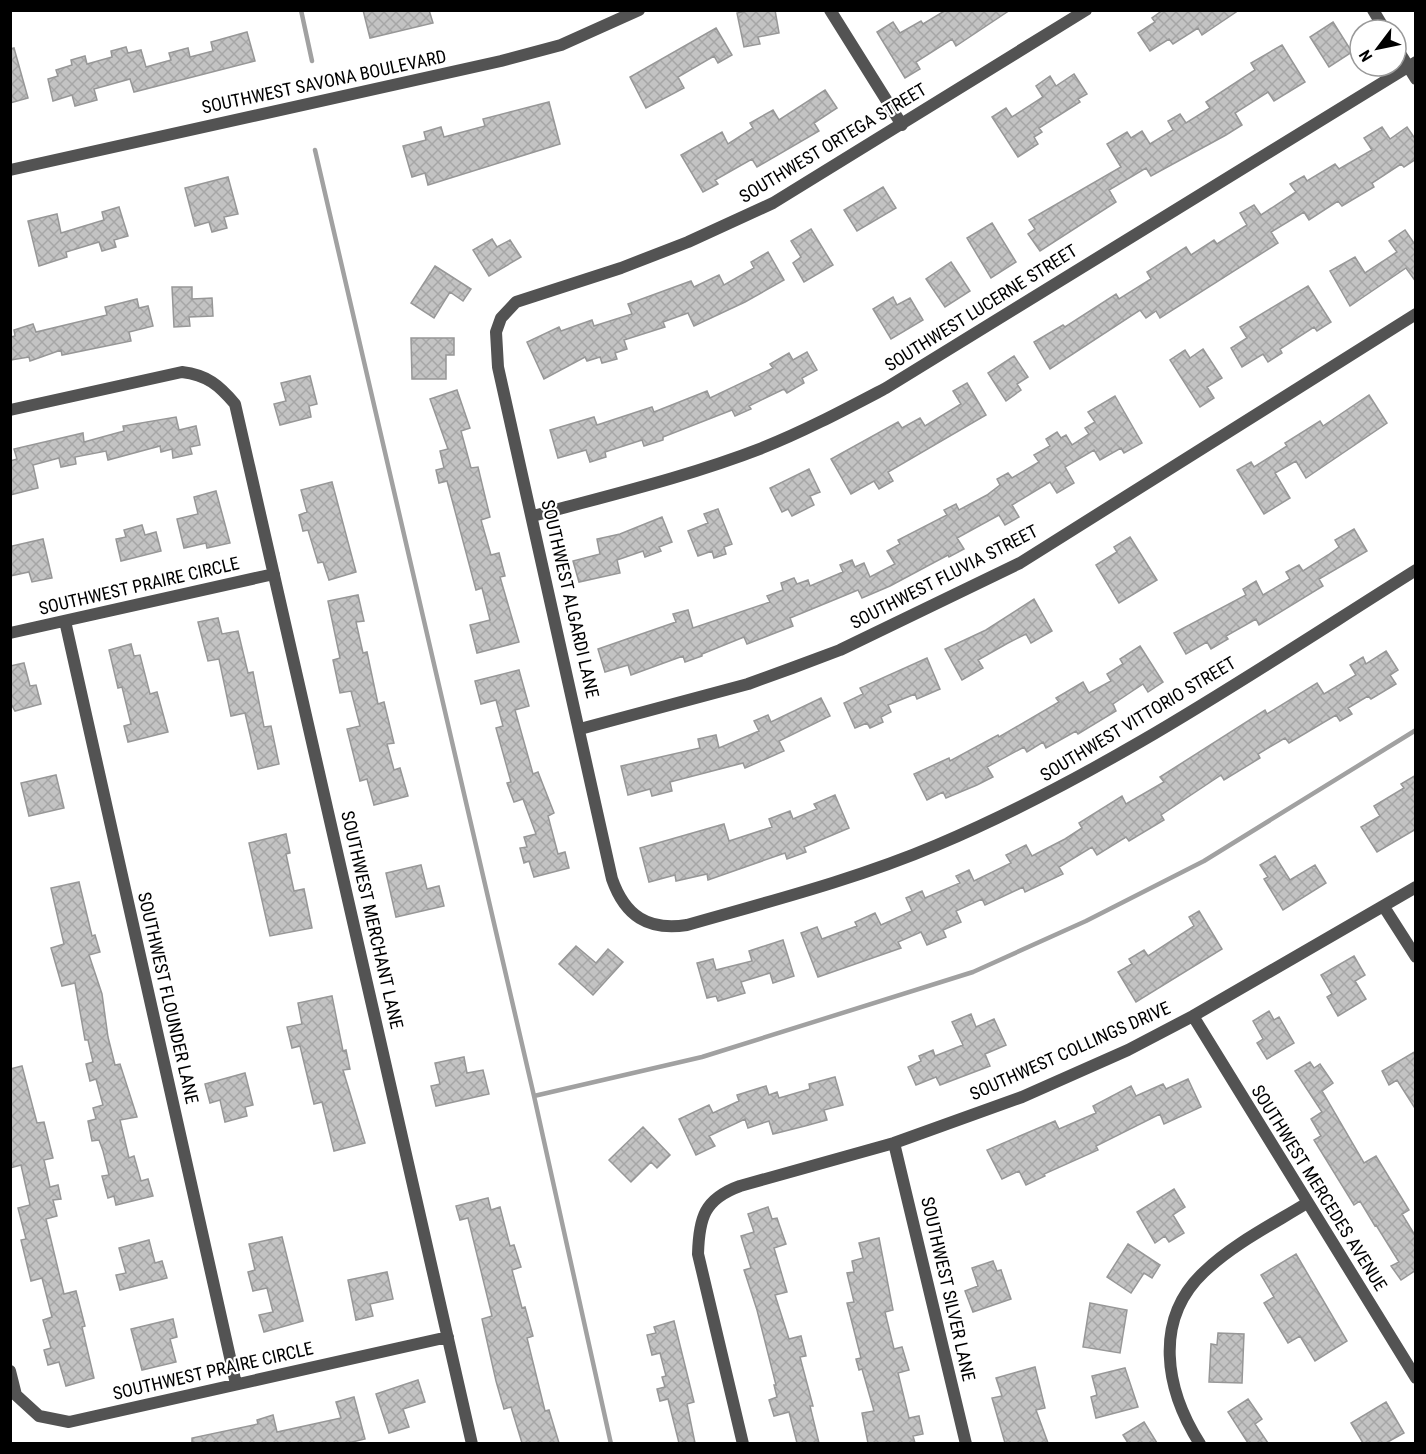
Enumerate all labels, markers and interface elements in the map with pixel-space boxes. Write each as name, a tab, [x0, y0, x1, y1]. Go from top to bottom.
north arrow	[1348, 18, 1408, 78]
street label: SOUTHWEST SAVONA BOULEVARD	[200, 45, 448, 118]
text: N	[1355, 46, 1376, 65]
street label: SOUTHWEST ORTEGA STREET	[735, 78, 930, 207]
street label: SOUTHWEST LUCERNE STREET	[881, 240, 1081, 376]
street label: SOUTHWEST ALGARDI LANE	[537, 498, 604, 700]
street label: SOUTHWEST FLUVIA STREET	[846, 520, 1041, 633]
street label: SOUTHWEST PRAIRE CIRCLE	[37, 552, 241, 619]
street label: SOUTHWEST VITTORIO STREET	[1036, 652, 1239, 785]
street label: SOUTHWEST MERCHANT LANE	[337, 809, 408, 1031]
street label: SOUTHWEST FLOUNDER LANE	[134, 890, 203, 1106]
street label: SOUTHWEST COLLINGS DRIVE	[966, 997, 1173, 1104]
street label: SOUTHWEST MERCEDES AVENUE	[1247, 1081, 1392, 1295]
street label: SOUTHWEST SILVER LANE	[917, 1195, 980, 1383]
street label: SOUTHWEST PRAIRE CIRCLE	[111, 1337, 315, 1404]

